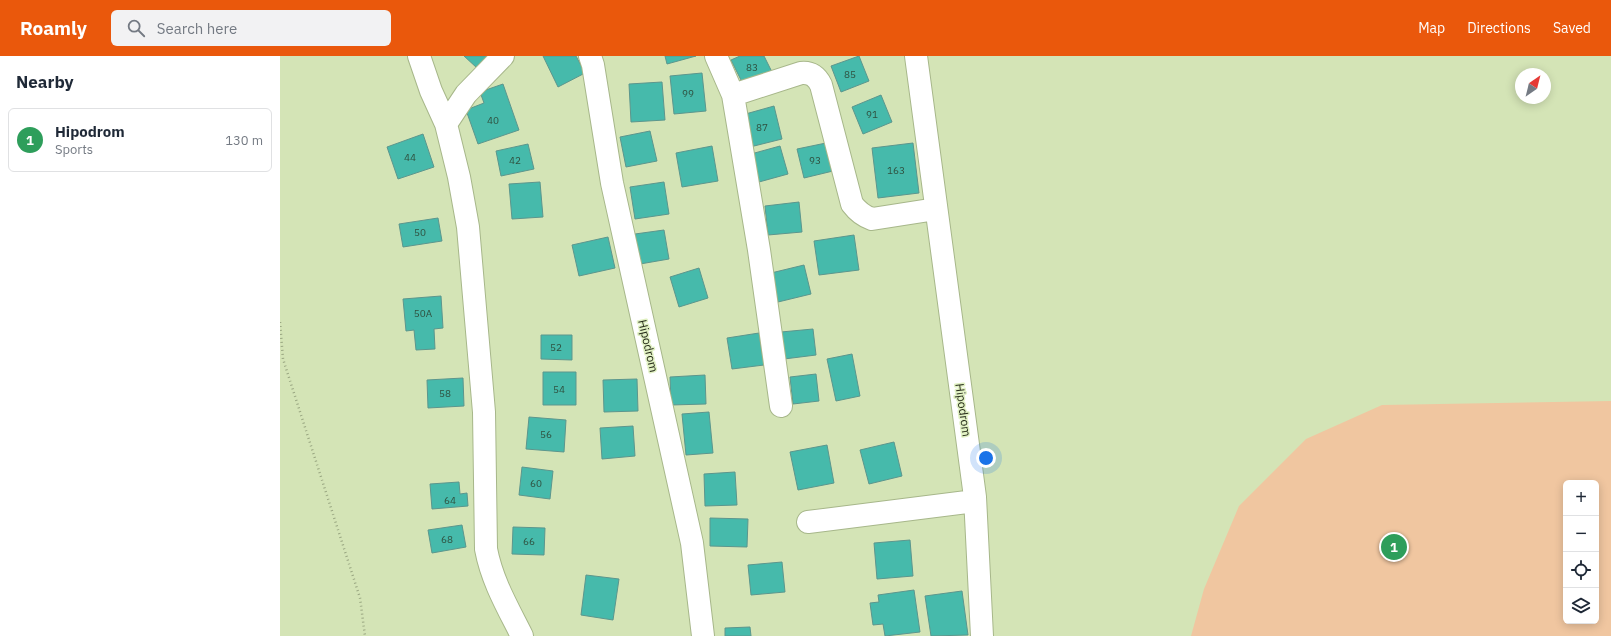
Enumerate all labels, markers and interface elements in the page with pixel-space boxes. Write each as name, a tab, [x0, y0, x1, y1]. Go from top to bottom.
search box	[111, 10, 391, 46]
text: Roamly	[20, 16, 87, 40]
icon: search	[125, 17, 147, 39]
text: Search here	[157, 19, 237, 38]
text: Map	[1418, 19, 1445, 37]
text: Directions	[1467, 19, 1531, 37]
text: Saved	[1553, 19, 1591, 37]
house number: 83	[746, 61, 758, 74]
house number: 85	[844, 68, 856, 81]
north arrow	[1515, 68, 1551, 104]
text: Nearby	[16, 71, 74, 93]
house number: 99	[682, 87, 694, 100]
house number: 91	[866, 108, 878, 121]
house number: 40	[487, 114, 499, 127]
house number: 87	[756, 121, 768, 134]
text: Hipodrom	[55, 122, 125, 141]
text: 1	[26, 132, 34, 149]
text: 130 m	[225, 132, 263, 149]
text: Sports	[55, 141, 93, 158]
house number: 44	[404, 151, 416, 164]
house number: 42	[509, 154, 521, 167]
house number: 93	[809, 154, 821, 167]
house number: 163	[887, 164, 905, 177]
house number: 50	[414, 226, 426, 239]
house number: 50A	[414, 307, 433, 320]
street label: Hipodrom	[635, 318, 662, 374]
house number: 52	[550, 341, 562, 354]
street label: Hipodrom	[952, 382, 975, 438]
house number: 54	[553, 383, 565, 396]
house number: 58	[439, 387, 451, 400]
house number: 56	[540, 428, 552, 441]
your location	[976, 448, 996, 468]
house number: 60	[530, 477, 542, 490]
map controls	[1563, 480, 1599, 624]
button: +	[1563, 480, 1599, 516]
house number: 64	[444, 494, 456, 507]
button: −	[1563, 516, 1599, 552]
pin: 1	[1381, 532, 1407, 562]
house number: 68	[441, 533, 453, 546]
house number: 66	[523, 535, 535, 548]
button: locate	[1563, 552, 1599, 588]
button: layers	[1563, 588, 1599, 624]

